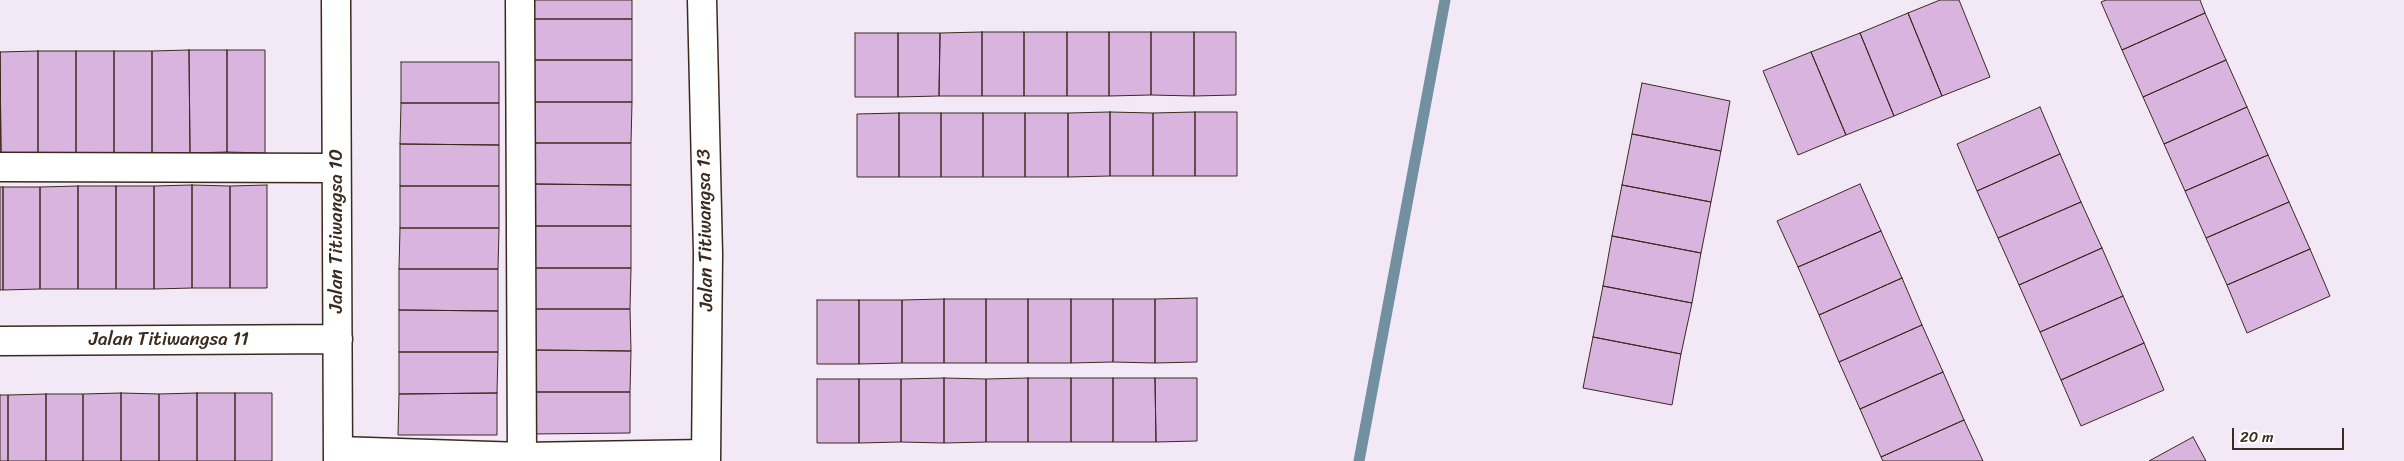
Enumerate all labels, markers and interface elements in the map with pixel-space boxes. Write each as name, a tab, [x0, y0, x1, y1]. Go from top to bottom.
street label: Jalan Titiwangsa 10	[326, 149, 348, 313]
street label: Jalan Titiwangsa 13	[693, 149, 719, 311]
street label: Jalan Titiwangsa 11	[89, 329, 249, 351]
scale bar	[2234, 418, 2346, 450]
text: 20 m	[2240, 424, 2274, 450]

